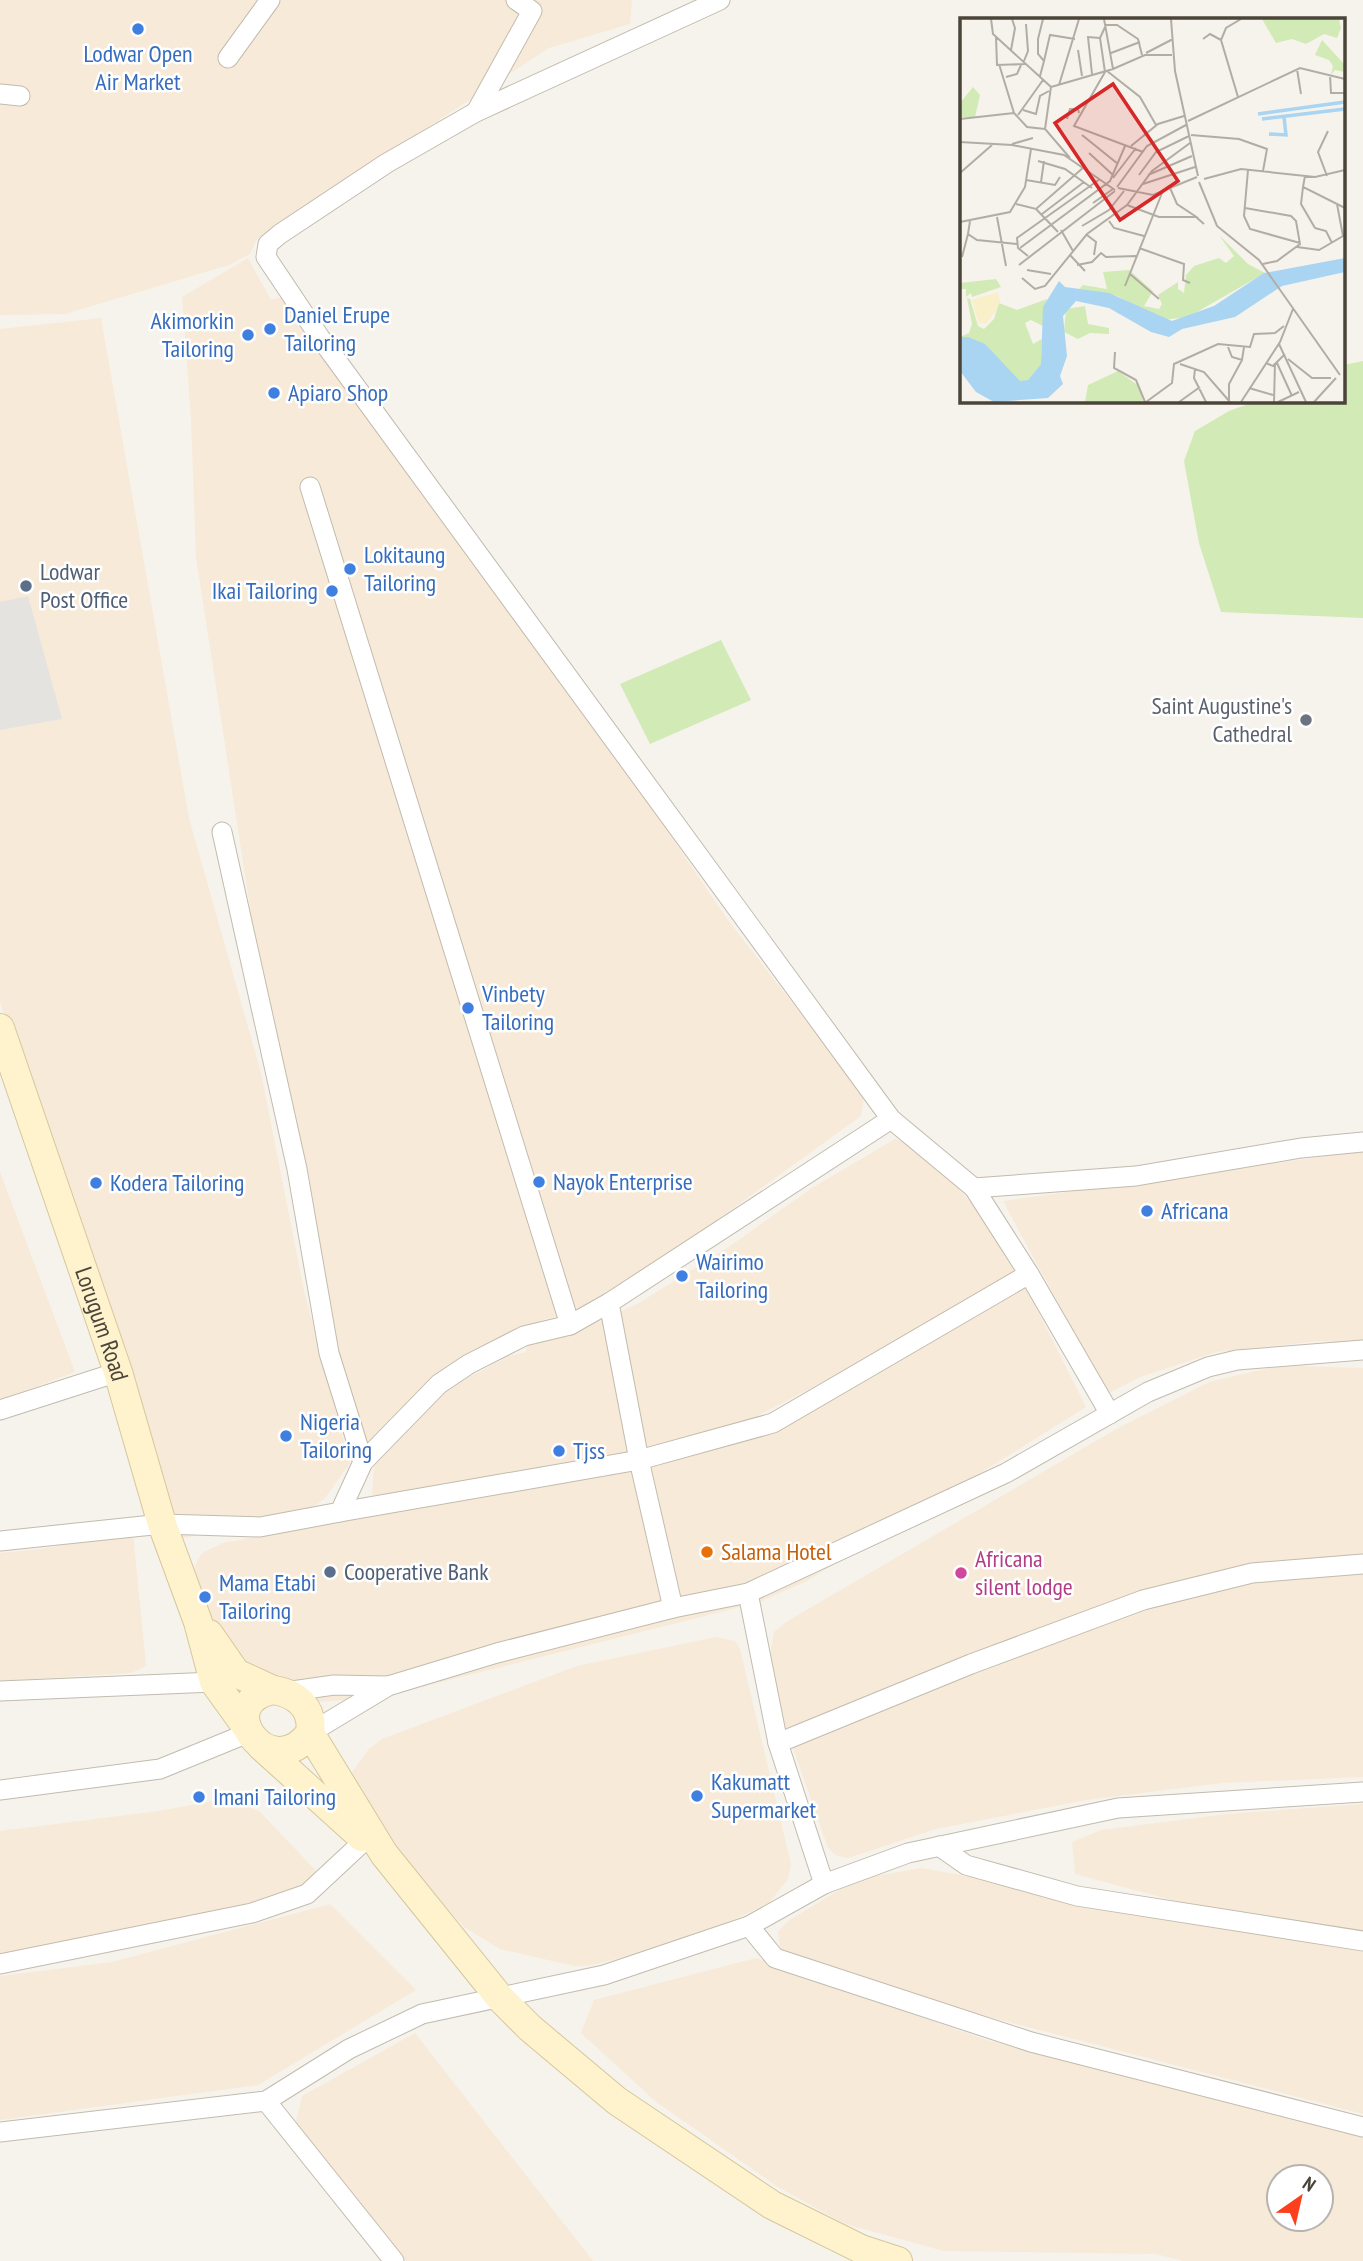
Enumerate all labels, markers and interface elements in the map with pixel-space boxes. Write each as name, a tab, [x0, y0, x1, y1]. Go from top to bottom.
inset map	[960, 18, 1346, 402]
marker: Lodwar Open Air Market	[130, 21, 146, 37]
place label: Lodwar Open Air Market	[83, 38, 193, 97]
place label: Daniel Erupe Tailoring	[284, 299, 390, 358]
place label: Akimorkin Tailoring	[151, 305, 234, 364]
marker: Daniel Erupe Tailoring	[262, 321, 278, 337]
marker: Akimorkin Tailoring	[240, 327, 256, 343]
place label: Apiaro Shop	[288, 377, 388, 408]
marker: Apiaro Shop	[266, 385, 282, 401]
place label: Lokitaung Tailoring	[364, 539, 445, 598]
place label: Lodwar Post Office	[40, 556, 128, 615]
marker: Lokitaung Tailoring	[342, 561, 358, 577]
place label: Ikai Tailoring	[212, 575, 318, 606]
marker: Lodwar Post Office	[18, 578, 34, 594]
marker: Ikai Tailoring	[324, 583, 340, 599]
place label: Saint Augustine's Cathedral	[1152, 690, 1292, 749]
marker: Saint Augustine's Cathedral	[1298, 712, 1314, 728]
place label: Vinbety Tailoring	[481, 978, 554, 1037]
marker: Vinbety Tailoring	[460, 1000, 476, 1016]
place label: Nayok Enterprise	[553, 1166, 693, 1197]
place label: Kodera Tailoring	[110, 1167, 244, 1198]
marker: Nayok Enterprise	[531, 1174, 547, 1190]
marker: Kodera Tailoring	[88, 1175, 104, 1191]
place label: Africana	[1161, 1195, 1229, 1226]
marker: Africana	[1139, 1203, 1155, 1219]
place label: Wairimo Tailoring	[696, 1246, 768, 1305]
street label: Lorugum Road	[68, 1263, 136, 1385]
marker: Wairimo Tailoring	[674, 1268, 690, 1284]
place label: Nigeria Tailoring	[300, 1406, 372, 1465]
marker: Nigeria Tailoring	[278, 1428, 294, 1444]
place label: Tjss	[573, 1435, 605, 1466]
marker: Tjss	[551, 1443, 567, 1459]
place label: Salama Hotel	[721, 1536, 832, 1567]
place label: Africana silent lodge	[975, 1543, 1073, 1602]
marker: Salama Hotel	[699, 1544, 715, 1560]
place label: Cooperative Bank	[344, 1556, 489, 1587]
marker: Cooperative Bank	[322, 1564, 338, 1580]
marker: Africana silent lodge	[953, 1565, 969, 1581]
place label: Mama Etabi Tailoring	[219, 1567, 316, 1626]
marker: Mama Etabi Tailoring	[197, 1589, 213, 1605]
place label: Kakumatt Supermarket	[711, 1766, 816, 1825]
place label: Imani Tailoring	[213, 1781, 336, 1812]
marker: Kakumatt Supermarket	[689, 1788, 705, 1804]
marker: Imani Tailoring	[191, 1789, 207, 1805]
north arrow	[1265, 2163, 1335, 2233]
text: N	[1299, 2171, 1320, 2197]

